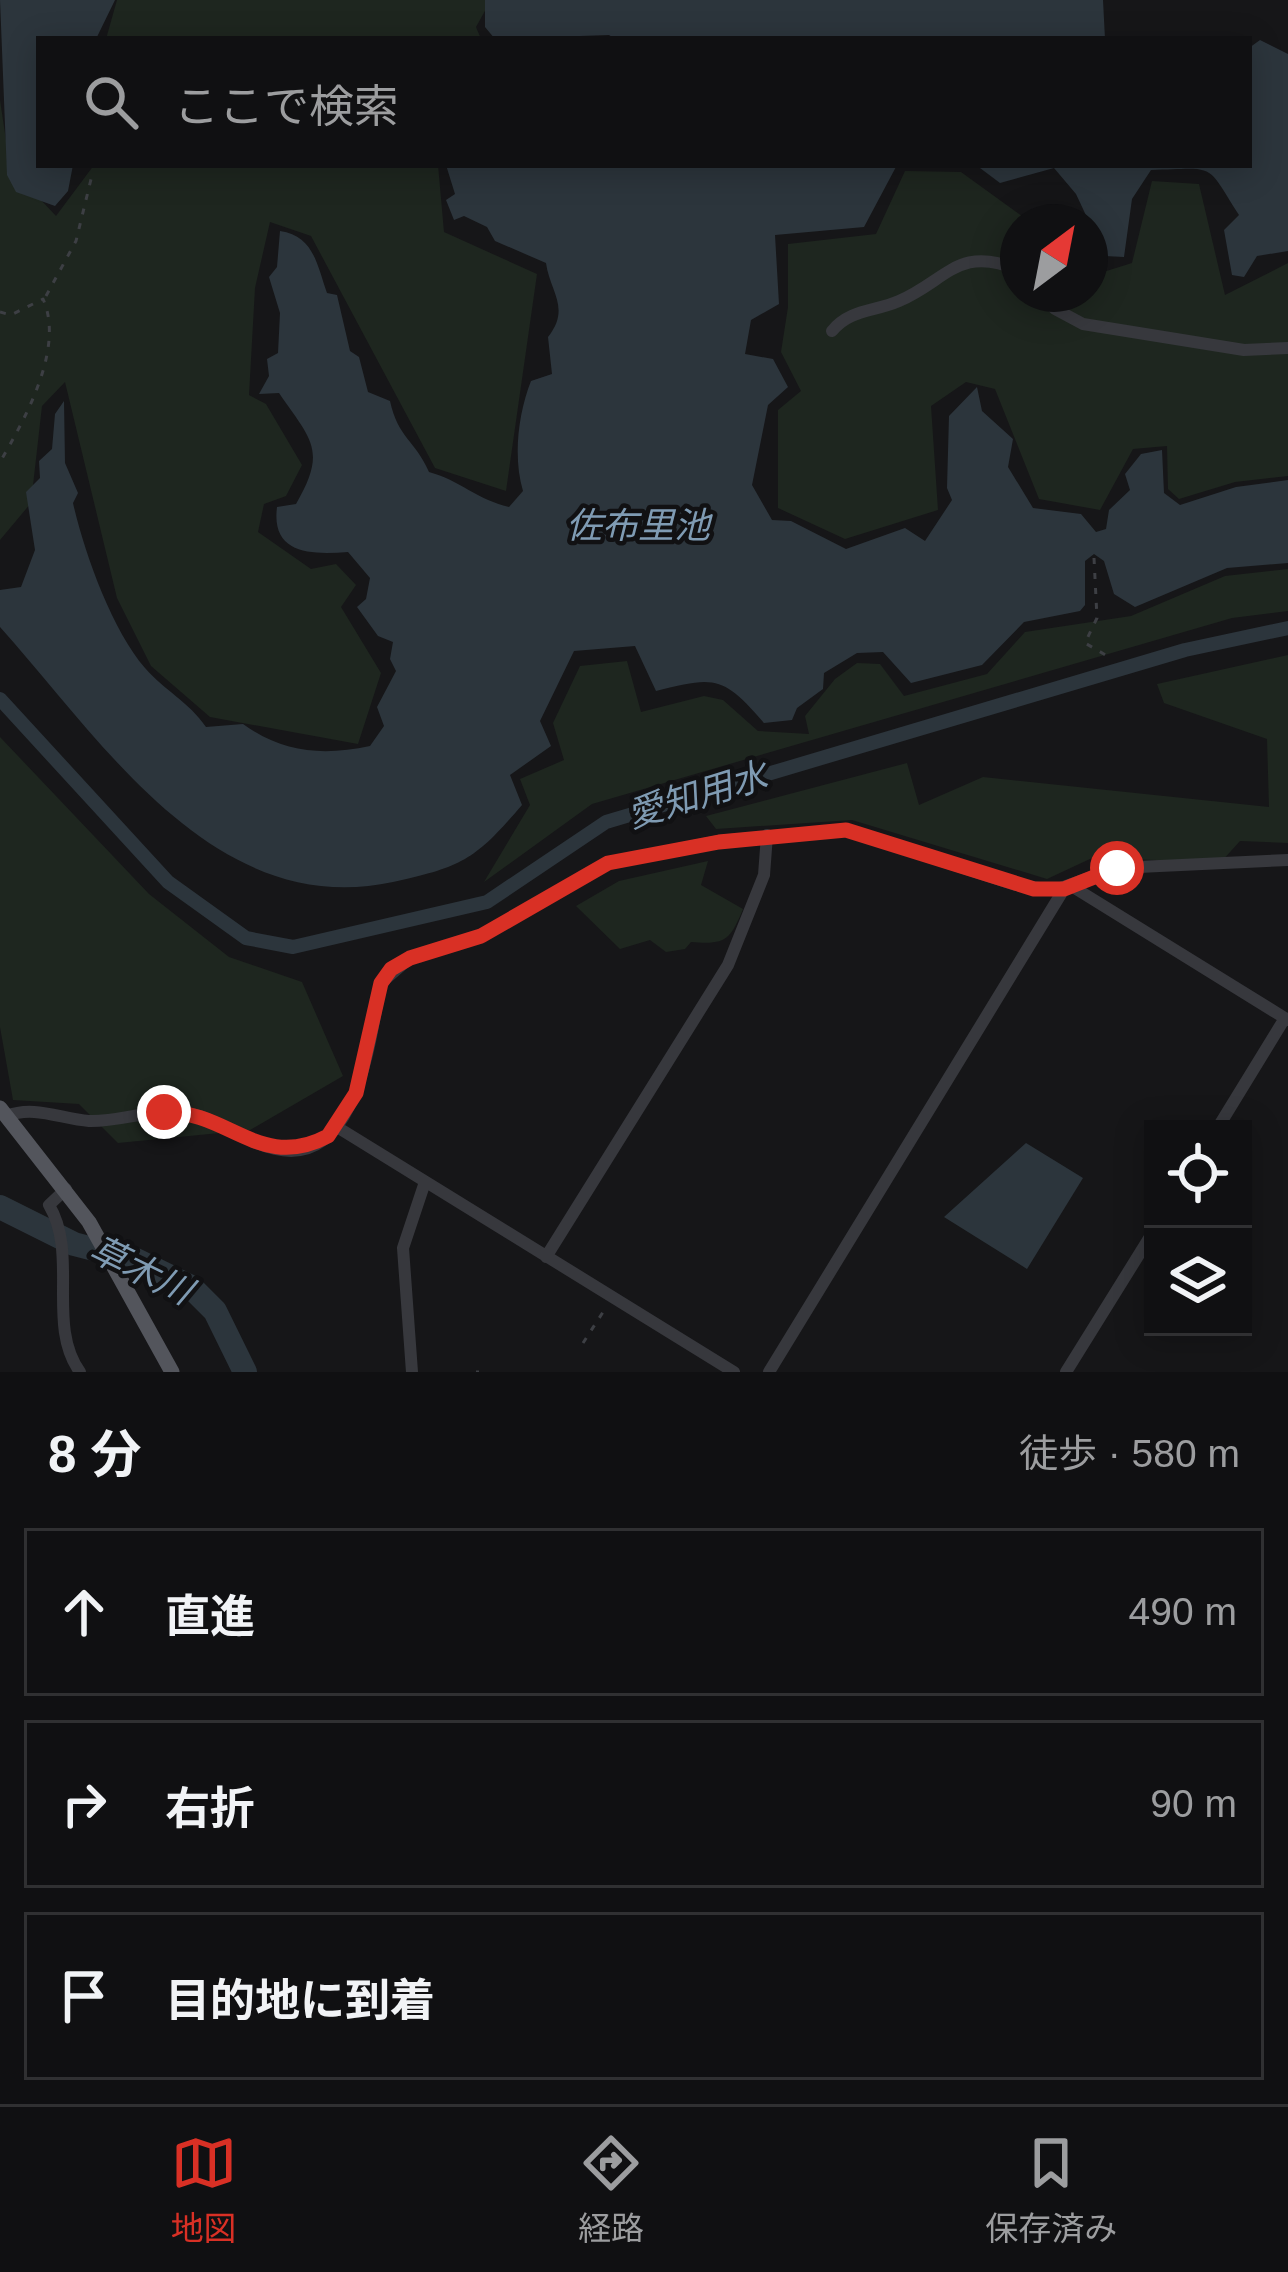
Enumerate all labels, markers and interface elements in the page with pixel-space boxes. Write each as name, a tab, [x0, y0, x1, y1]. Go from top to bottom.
search box	[36, 36, 1252, 168]
icon: search	[78, 69, 144, 135]
text: ここで検索	[174, 81, 399, 132]
north arrow	[1000, 204, 1108, 312]
water label: 佐布里池	[566, 505, 713, 546]
water label: 愛知用水	[622, 753, 776, 836]
route start	[1090, 841, 1144, 895]
route end	[137, 1085, 191, 1139]
map controls	[1144, 1120, 1252, 1336]
button: locate	[1144, 1120, 1252, 1228]
water label: 草木川	[83, 1228, 202, 1314]
button: layers	[1144, 1228, 1252, 1336]
text: 8 分	[48, 1426, 142, 1483]
text: 徒歩 · 580 m	[1019, 1432, 1240, 1475]
icon: ahead	[51, 1579, 117, 1645]
text: 490 m	[1129, 1590, 1237, 1633]
text: 直進	[165, 1591, 255, 1642]
icon: right	[51, 1771, 117, 1837]
text: 90 m	[1150, 1782, 1237, 1825]
text: 右折	[165, 1783, 255, 1834]
icon: arrive	[51, 1963, 117, 2029]
text: 目的地に到着	[165, 1975, 435, 2026]
tab: 地図	[171, 2130, 237, 2250]
tab: 経路	[578, 2130, 644, 2250]
tab: 保存済み	[985, 2130, 1117, 2250]

